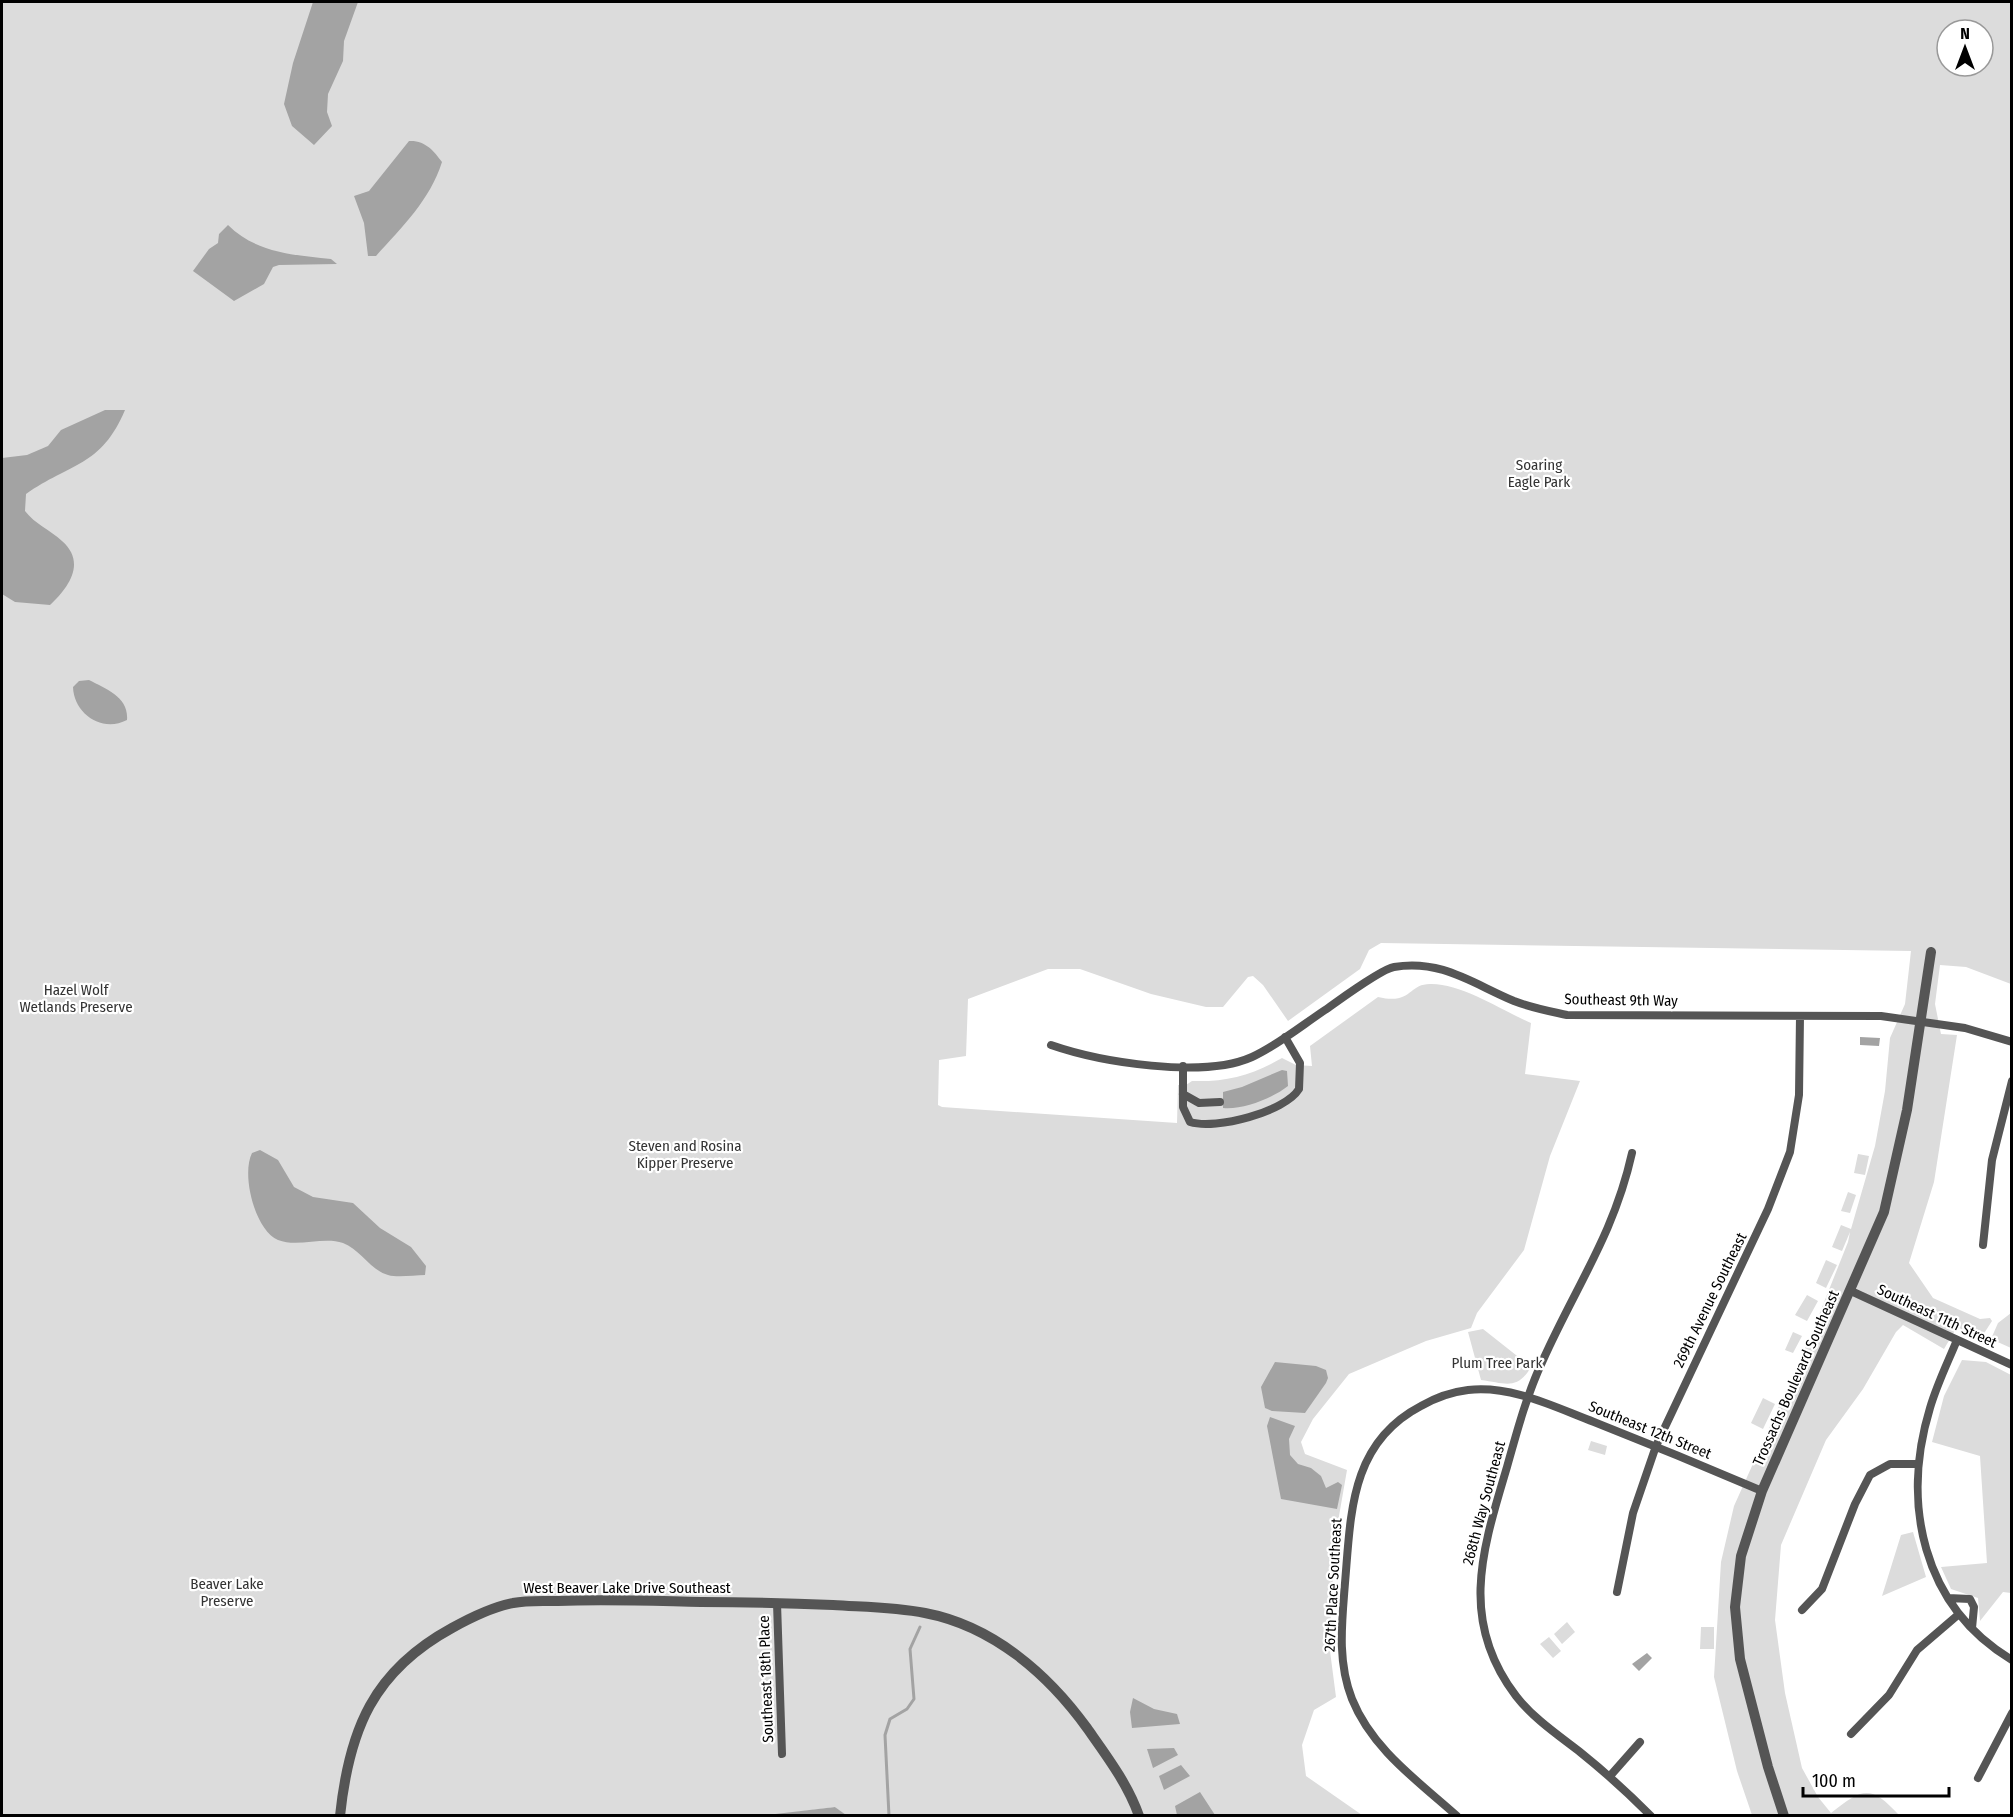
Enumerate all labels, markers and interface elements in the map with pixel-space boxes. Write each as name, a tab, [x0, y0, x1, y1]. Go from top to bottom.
north arrow	[1935, 18, 1995, 78]
text: N	[1960, 24, 1970, 43]
park label: Soaring Eagle Park	[1508, 456, 1570, 491]
park label: Hazel Wolf Wetlands Preserve	[19, 981, 133, 1016]
street label: Southeast 9th Way	[1564, 990, 1678, 1010]
park label: Steven and Rosina Kipper Preserve	[628, 1137, 742, 1172]
street label: 269th Avenue Southeast	[1669, 1230, 1751, 1370]
street label: Southeast 11th Street	[1874, 1280, 2000, 1352]
street label: Trossachs Boulevard Southeast	[1749, 1287, 1843, 1469]
park label: Plum Tree Park	[1452, 1354, 1542, 1372]
street label: Southeast 12th Street	[1586, 1397, 1714, 1463]
street label: 268th Way Southeast	[1459, 1439, 1509, 1567]
street label: 267th Place Southeast	[1321, 1518, 1345, 1652]
park label: Beaver Lake Preserve	[190, 1575, 264, 1610]
street label: West Beaver Lake Drive Southeast	[523, 1579, 731, 1597]
street label: Southeast 18th Place	[755, 1615, 777, 1743]
scale bar	[1803, 1760, 1948, 1798]
text: 100 m	[1812, 1770, 1856, 1792]

